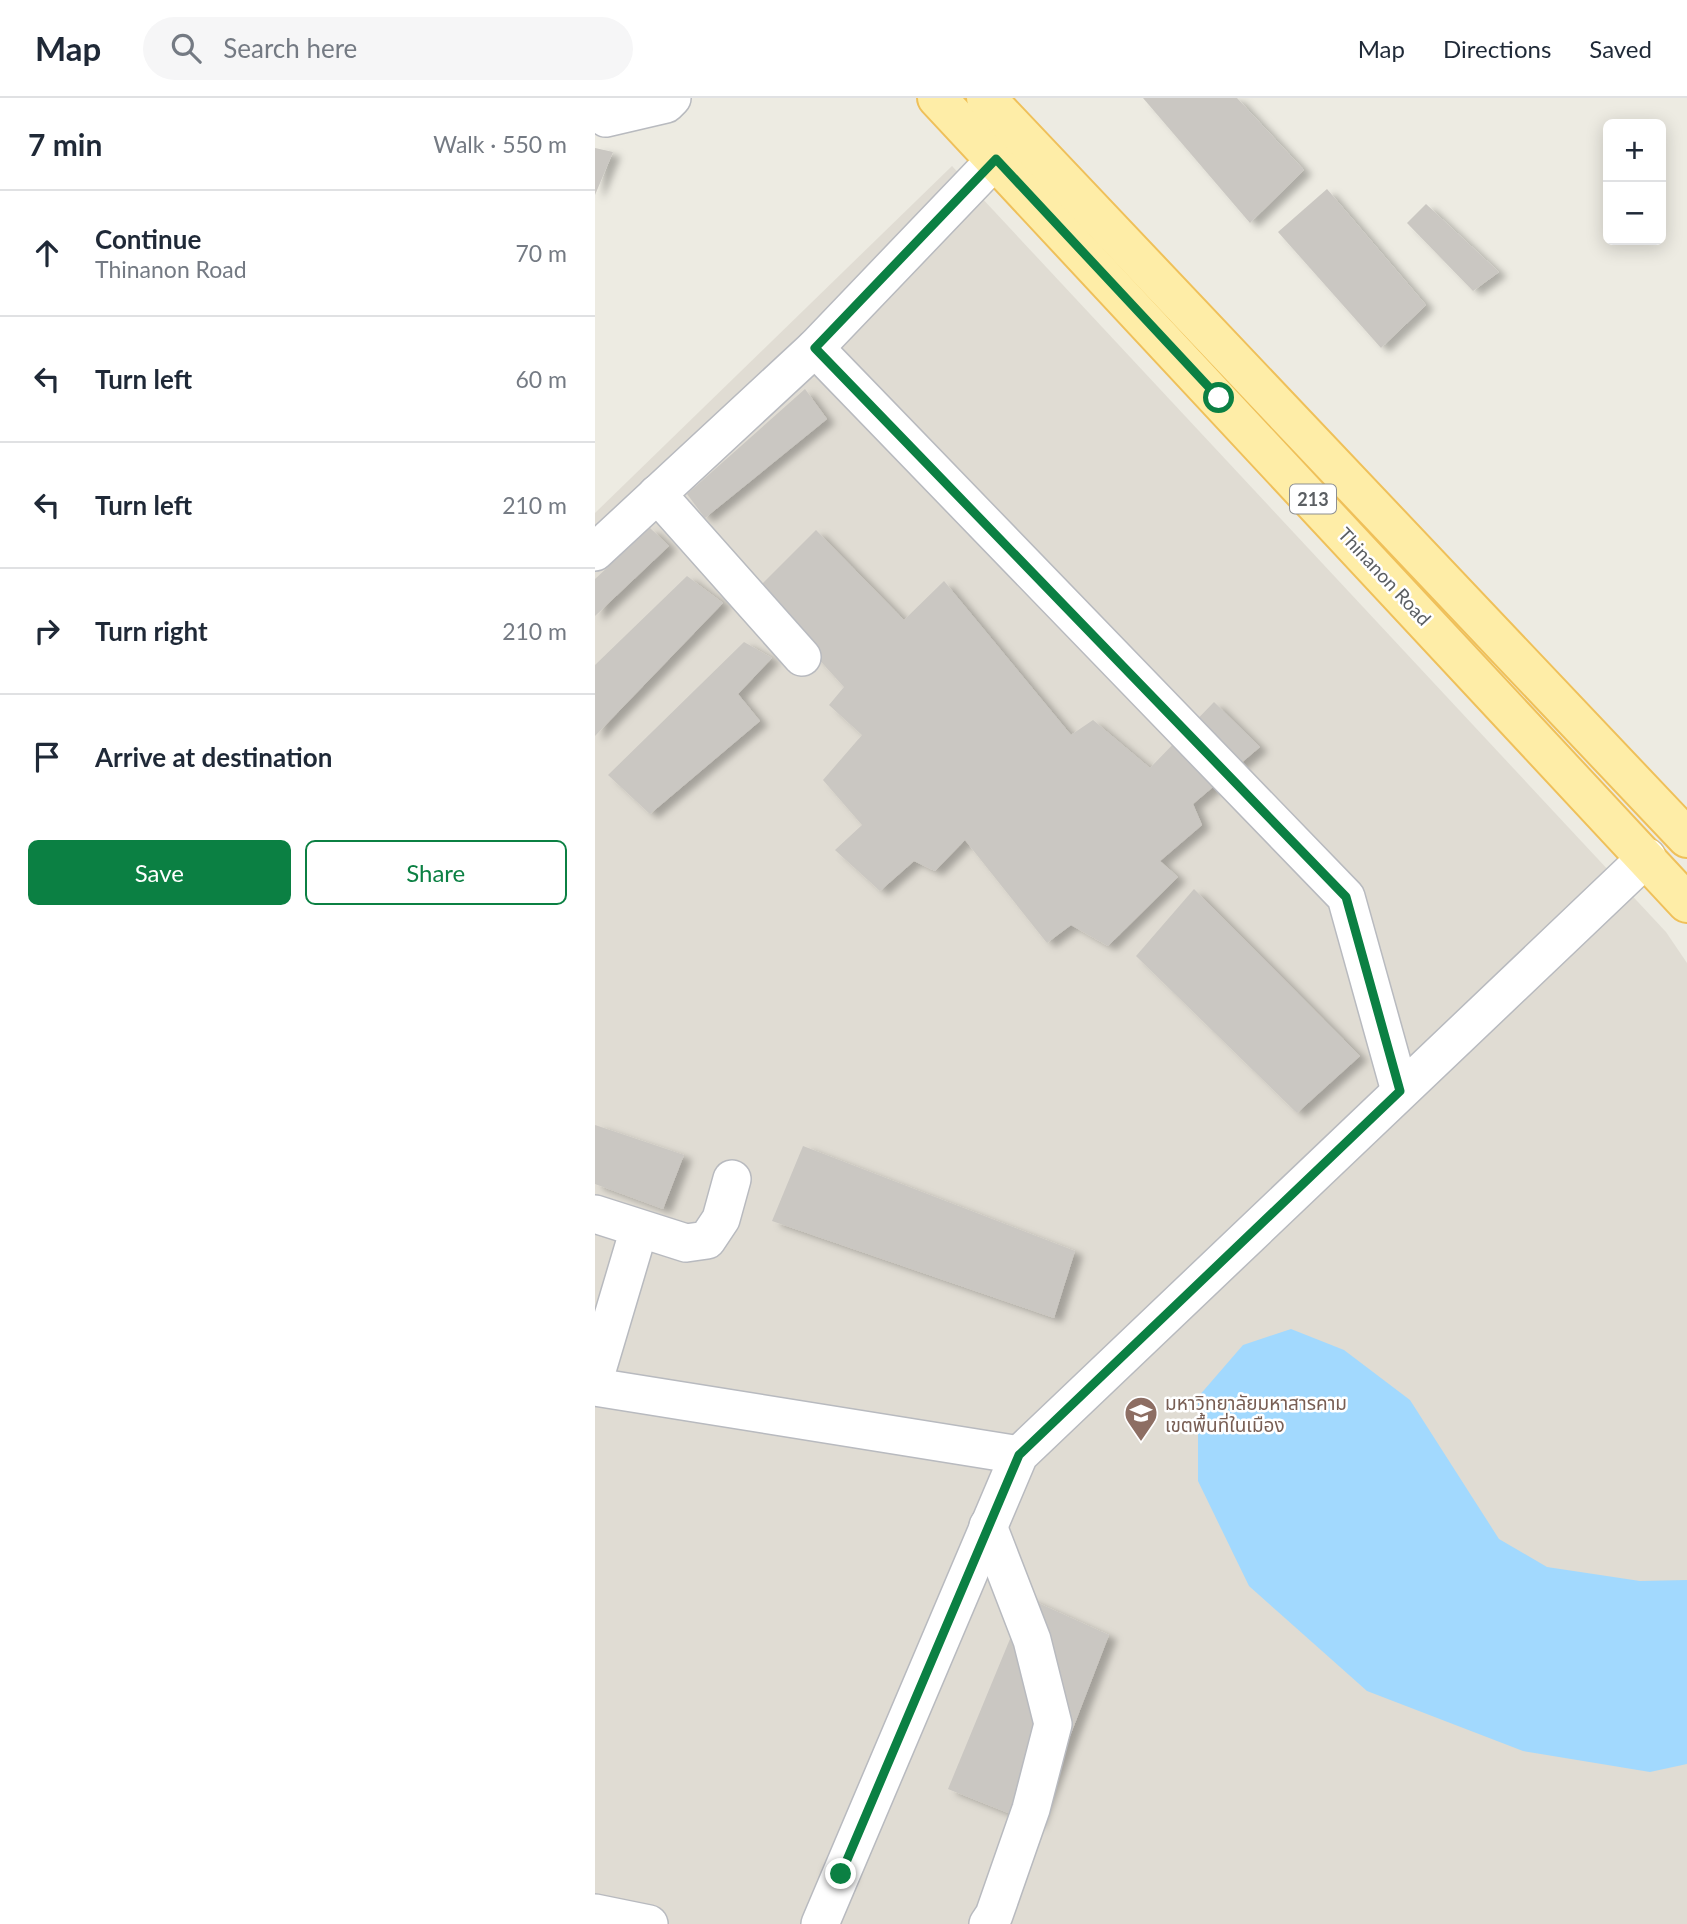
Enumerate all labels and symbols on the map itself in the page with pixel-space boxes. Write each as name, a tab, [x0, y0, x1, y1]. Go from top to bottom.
route start	[1203, 382, 1234, 413]
road number: 213	[1290, 484, 1336, 514]
street label: Thinanon Road	[1334, 522, 1436, 630]
place label: มหาวิทยาลัยมหาสารคาม เขตพื้นที่ในเมือง	[1165, 1391, 1347, 1436]
school or university icon: มหาวิทยาลัยมหาสารคาม เขตพื้นที่ในเมือง	[1122, 1394, 1160, 1443]
route end	[825, 1858, 856, 1889]

